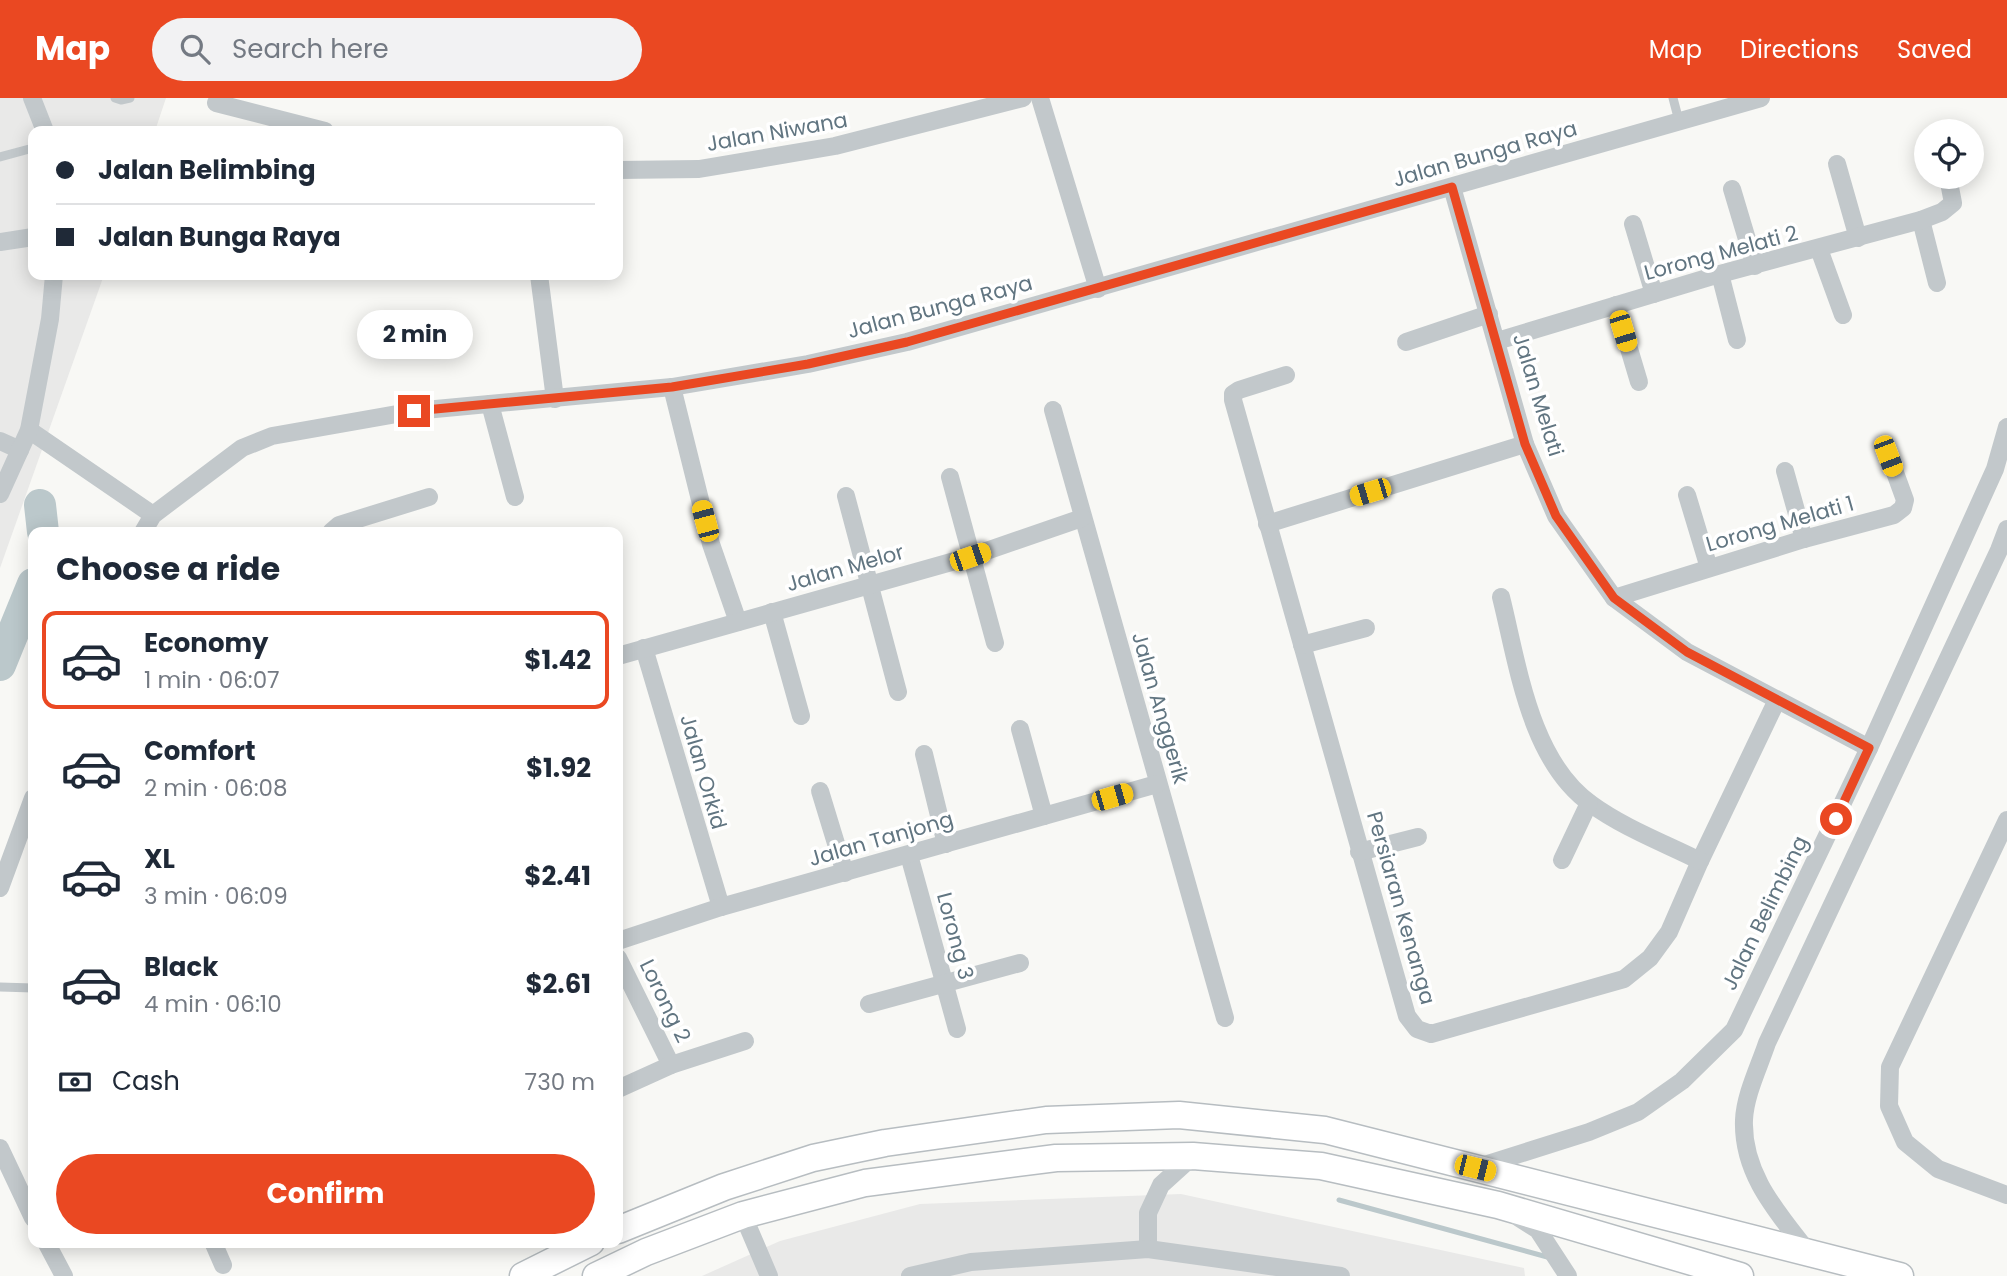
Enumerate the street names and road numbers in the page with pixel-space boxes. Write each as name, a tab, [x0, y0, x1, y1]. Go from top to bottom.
street label: Jalan Niwana	[704, 105, 850, 158]
street label: Jalan Bunga Raya	[1389, 113, 1580, 194]
street label: Lorong Melati 2	[1641, 218, 1801, 287]
street label: Jalan Bunga Raya	[844, 268, 1036, 345]
street label: Jalan Melati	[1506, 330, 1571, 460]
street label: Lorong Melati 1	[1703, 489, 1857, 558]
street label: Jalan Melor	[783, 537, 907, 598]
street label: Jalan Anggerik	[1125, 629, 1196, 787]
street label: Jalan Orkid	[673, 711, 734, 833]
street label: Jalan Tanjong	[805, 804, 956, 873]
street label: Persiaran Kenanga	[1360, 808, 1443, 1008]
street label: Jalan Belimbing	[1715, 831, 1815, 995]
street label: Lorong 3	[930, 889, 981, 983]
street label: Lorong 2	[633, 954, 698, 1047]

